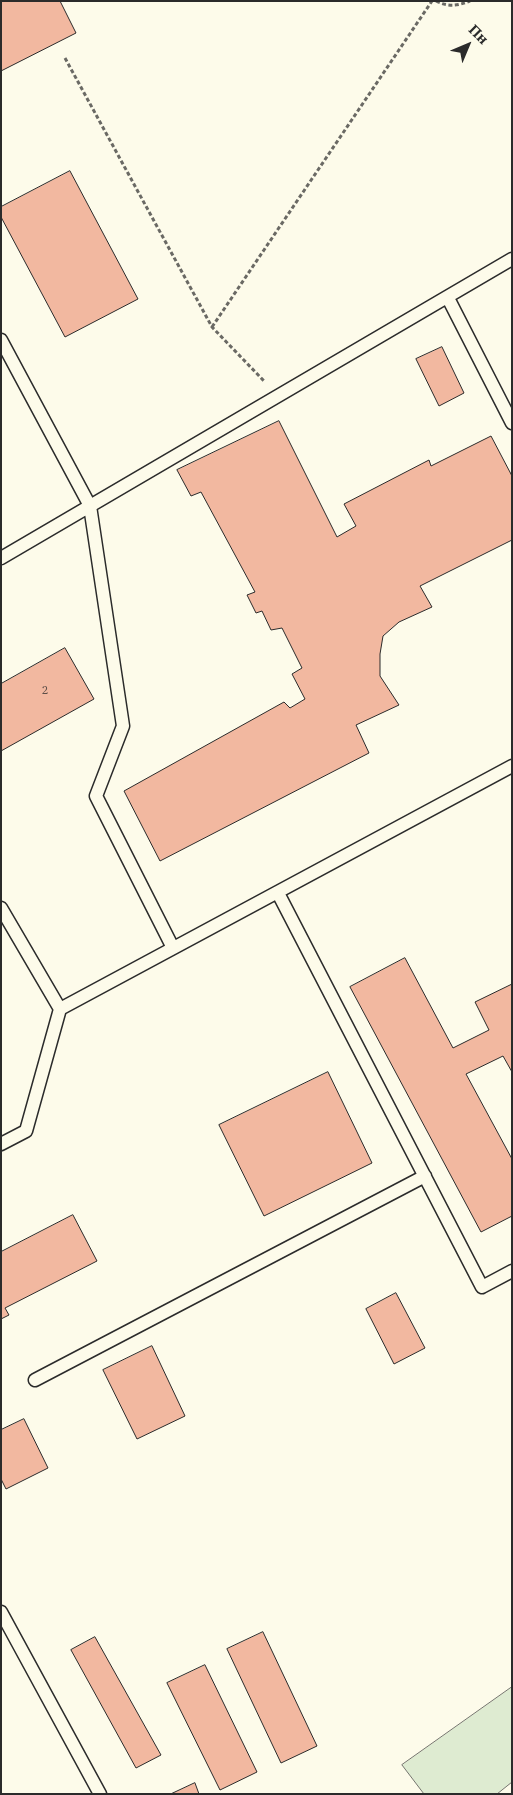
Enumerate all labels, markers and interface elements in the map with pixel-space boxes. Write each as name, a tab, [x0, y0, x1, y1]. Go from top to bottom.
north arrow	[443, 20, 493, 70]
text: Пн	[465, 21, 492, 48]
house number: 2	[42, 684, 48, 698]

